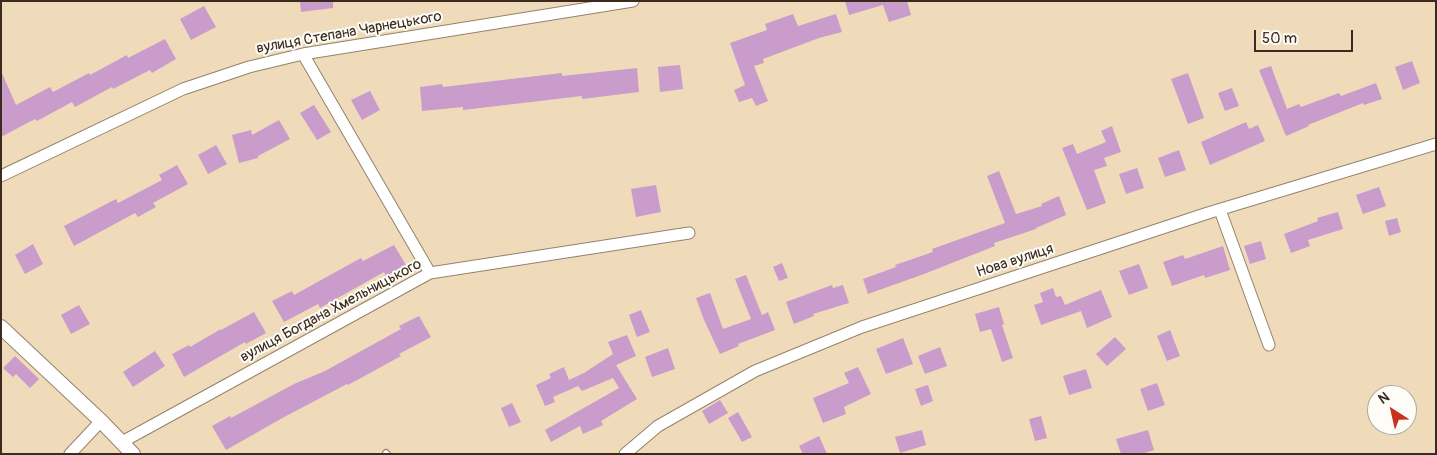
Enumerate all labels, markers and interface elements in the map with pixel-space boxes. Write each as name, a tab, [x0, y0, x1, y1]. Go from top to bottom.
street label: вулиця Степана Чарнецького	[255, 8, 443, 58]
scale bar	[1257, 20, 1356, 52]
text: 50 m	[1262, 29, 1297, 48]
street label: Нова вулиця	[974, 240, 1056, 282]
street label: вулиця Богдана Хмельницького	[237, 255, 425, 367]
north arrow	[1367, 385, 1417, 435]
text: N	[1375, 388, 1392, 408]

